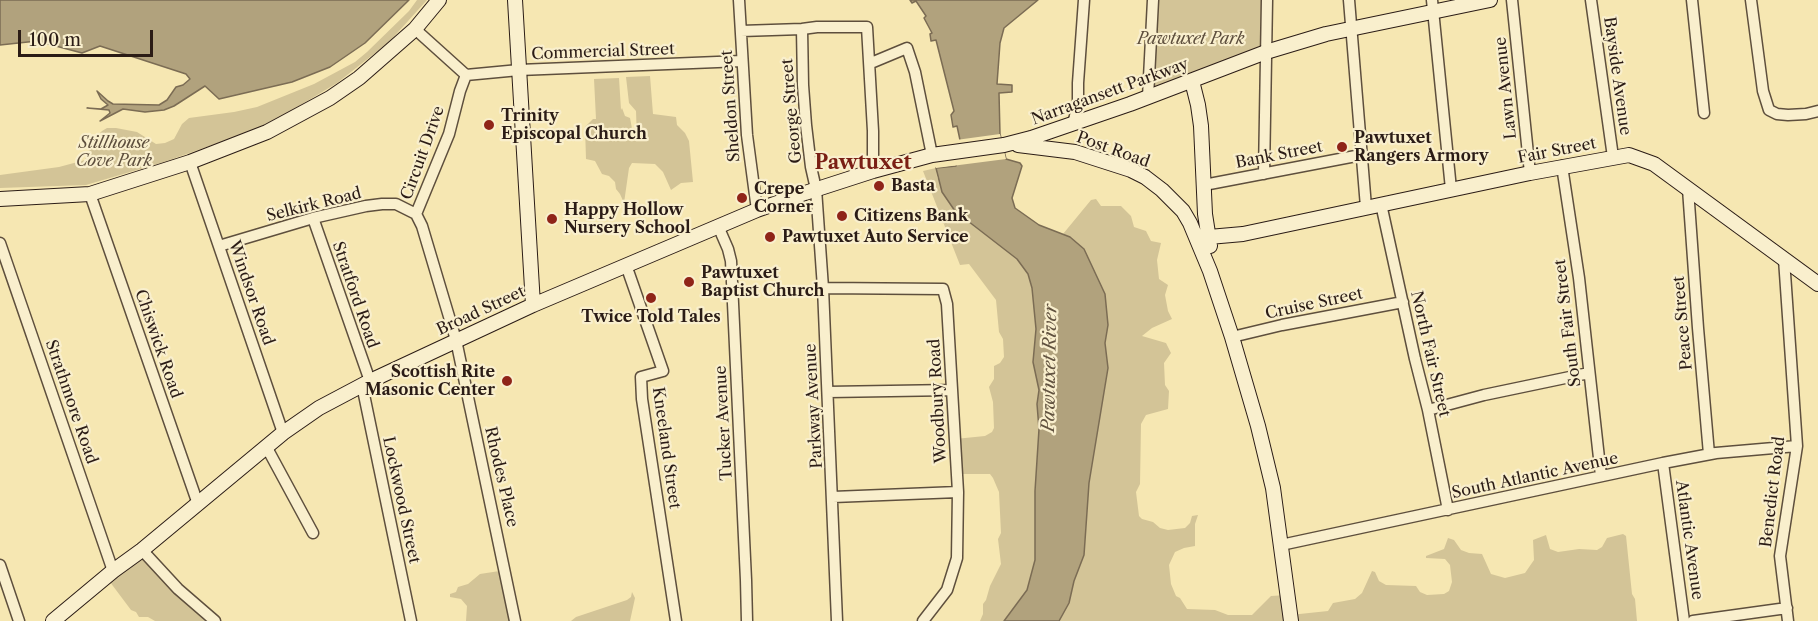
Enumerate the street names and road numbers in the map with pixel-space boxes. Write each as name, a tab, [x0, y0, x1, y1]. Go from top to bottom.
street label: Bayside Avenue	[1599, 15, 1635, 137]
street label: Lawn Avenue	[1491, 36, 1521, 140]
street label: Commercial Street	[531, 40, 675, 64]
street label: Sheldon Street	[718, 49, 744, 163]
street label: Narragansett Parkway	[1029, 55, 1191, 129]
street label: George Street	[778, 58, 806, 164]
street label: Circuit Drive	[397, 104, 449, 202]
street label: Post Road	[1074, 128, 1152, 172]
street label: Fair Street	[1516, 134, 1598, 168]
street label: Bank Street	[1234, 137, 1324, 173]
street label: Selkirk Road	[265, 184, 363, 226]
street label: Windsor Road	[224, 238, 278, 348]
street label: Stratford Road	[328, 239, 382, 351]
street label: South Fair Street	[1551, 258, 1585, 388]
street label: Peace Street	[1669, 275, 1697, 371]
street label: Broad Street	[434, 282, 528, 340]
street label: Cruise Street	[1263, 284, 1365, 324]
street label: Chiswick Road	[130, 287, 186, 401]
street label: North Fair Street	[1406, 289, 1454, 419]
street label: Strathmore Road	[41, 337, 101, 467]
street label: Woodbury Road	[925, 338, 951, 464]
street label: Parkway Avenue	[801, 343, 827, 469]
street label: Tucker Avenue	[711, 365, 737, 481]
street label: Kneeland Street	[648, 386, 684, 510]
street label: Rhodes Place	[480, 425, 522, 529]
street label: Lockwood Street	[378, 435, 424, 565]
street label: Benedict Road	[1757, 435, 1789, 549]
street label: South Atlantic Avenue	[1450, 449, 1620, 503]
street label: Atlantic Avenue	[1671, 479, 1707, 601]

